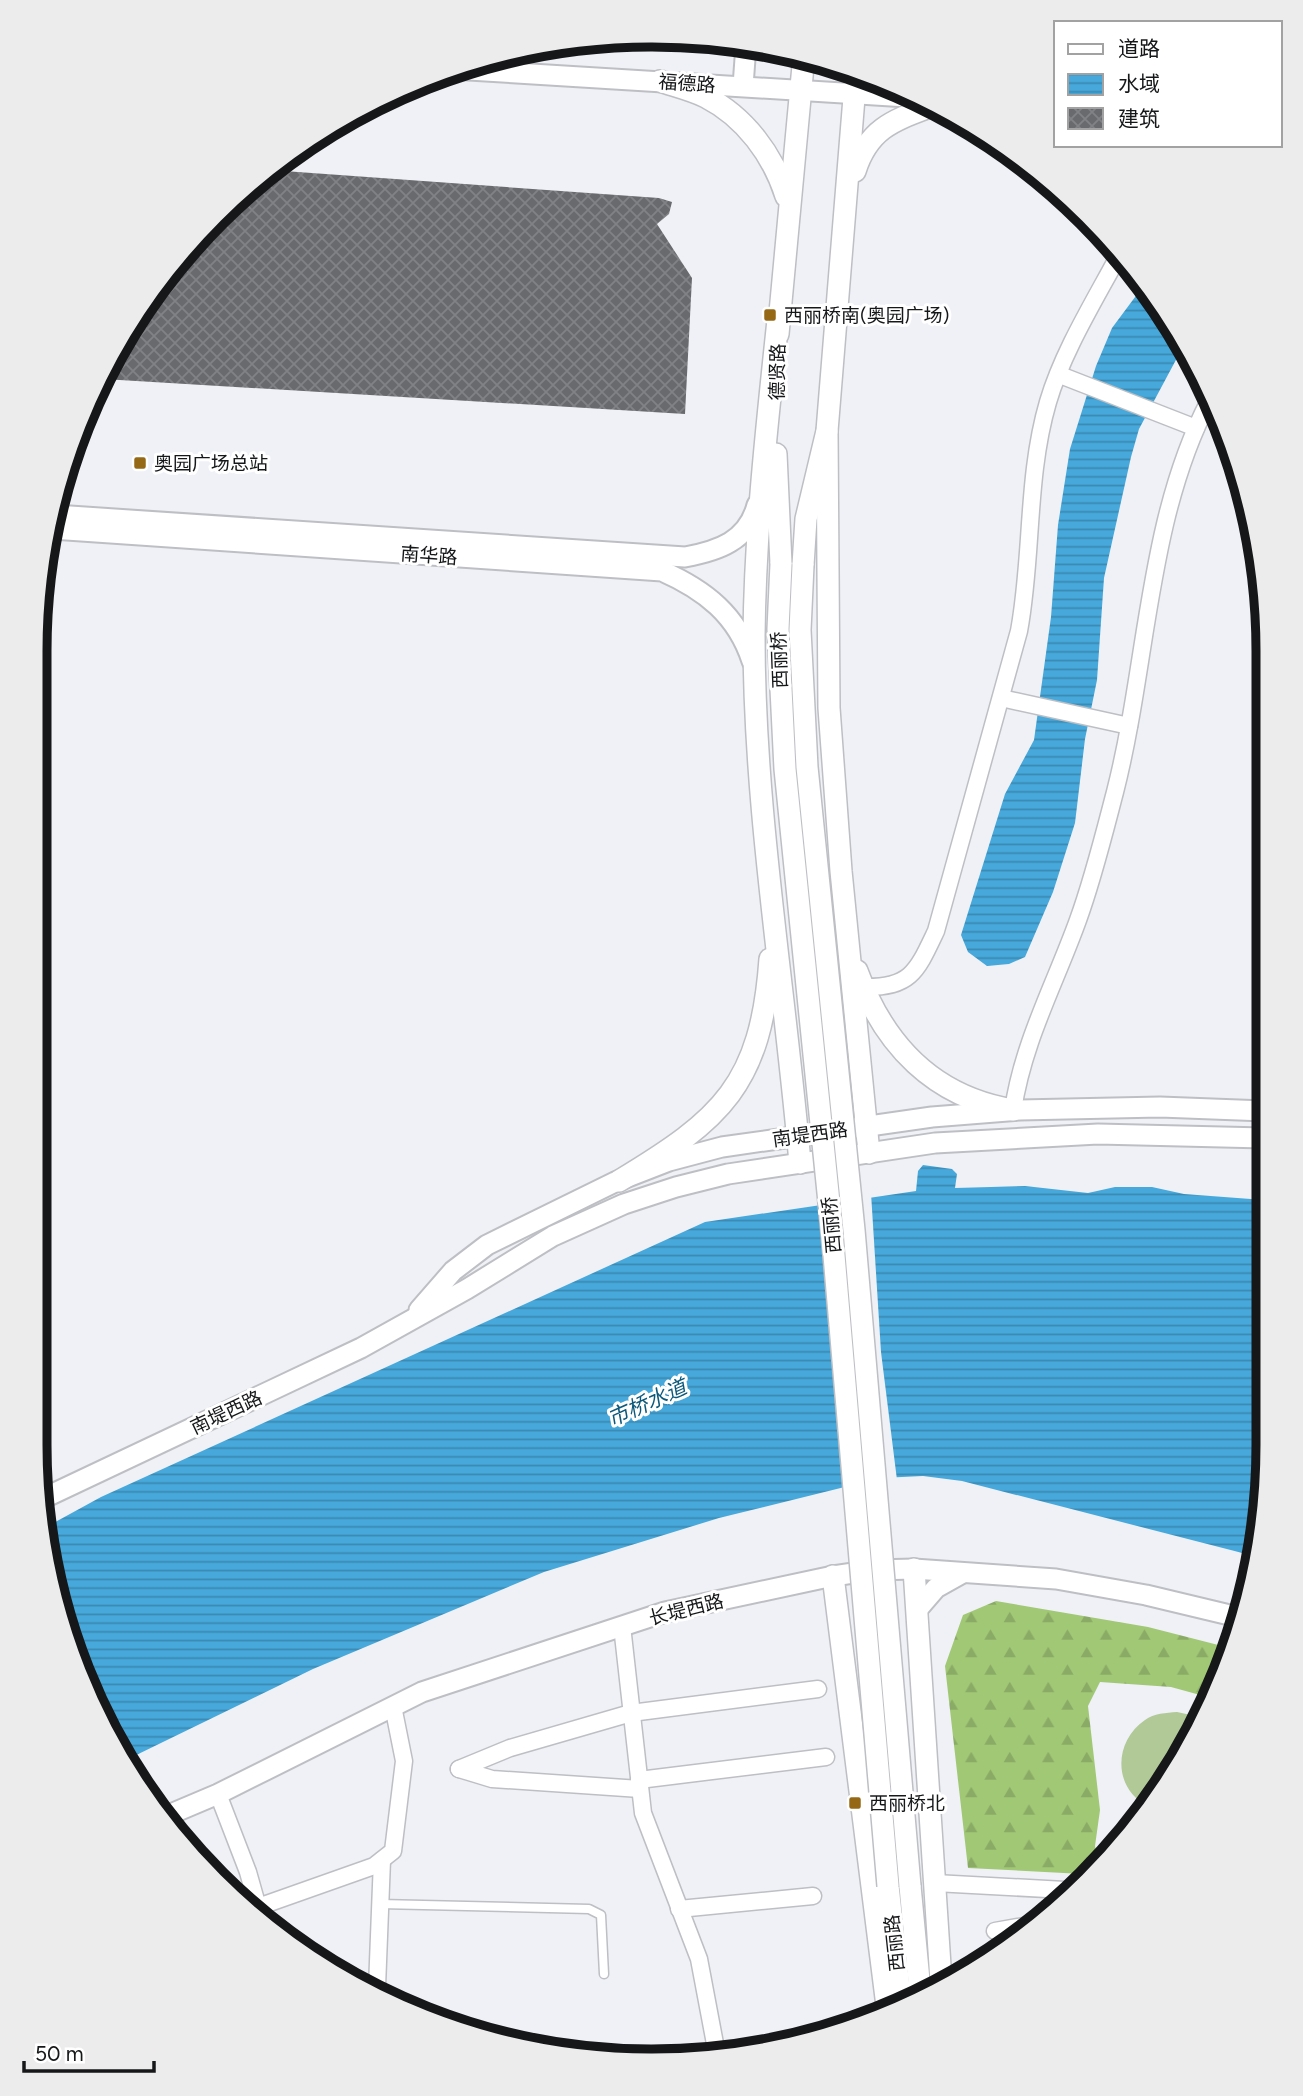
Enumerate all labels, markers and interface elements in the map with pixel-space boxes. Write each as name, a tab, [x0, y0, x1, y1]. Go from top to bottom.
legend	[1054, 21, 1282, 147]
text: 道路	[1118, 36, 1160, 61]
street label: 福德路	[658, 70, 716, 97]
text: 水域	[1118, 71, 1160, 96]
text: 建筑	[1118, 106, 1160, 131]
place label: 西丽桥南(奥园广场)	[784, 304, 949, 327]
marker: 西丽桥南(奥园广场)	[762, 307, 778, 323]
street label: 德贤路	[766, 343, 789, 401]
place label: 奥园广场总站	[154, 452, 268, 475]
marker: 奥园广场总站	[132, 455, 148, 471]
street label: 南华路	[400, 542, 458, 569]
street label: 西丽桥	[767, 631, 792, 689]
street label: 南堤西路	[771, 1118, 849, 1151]
street label: 西丽桥	[818, 1196, 845, 1254]
water label: 市桥水道	[603, 1373, 693, 1431]
street label: 南堤西路	[187, 1386, 266, 1439]
street label: 长堤西路	[646, 1589, 726, 1630]
place label: 西丽桥北	[869, 1792, 945, 1815]
marker: 西丽桥北	[847, 1795, 863, 1811]
street label: 西丽路	[880, 1913, 909, 1973]
scale bar	[24, 2030, 154, 2074]
text: 50 m	[35, 2041, 84, 2066]

